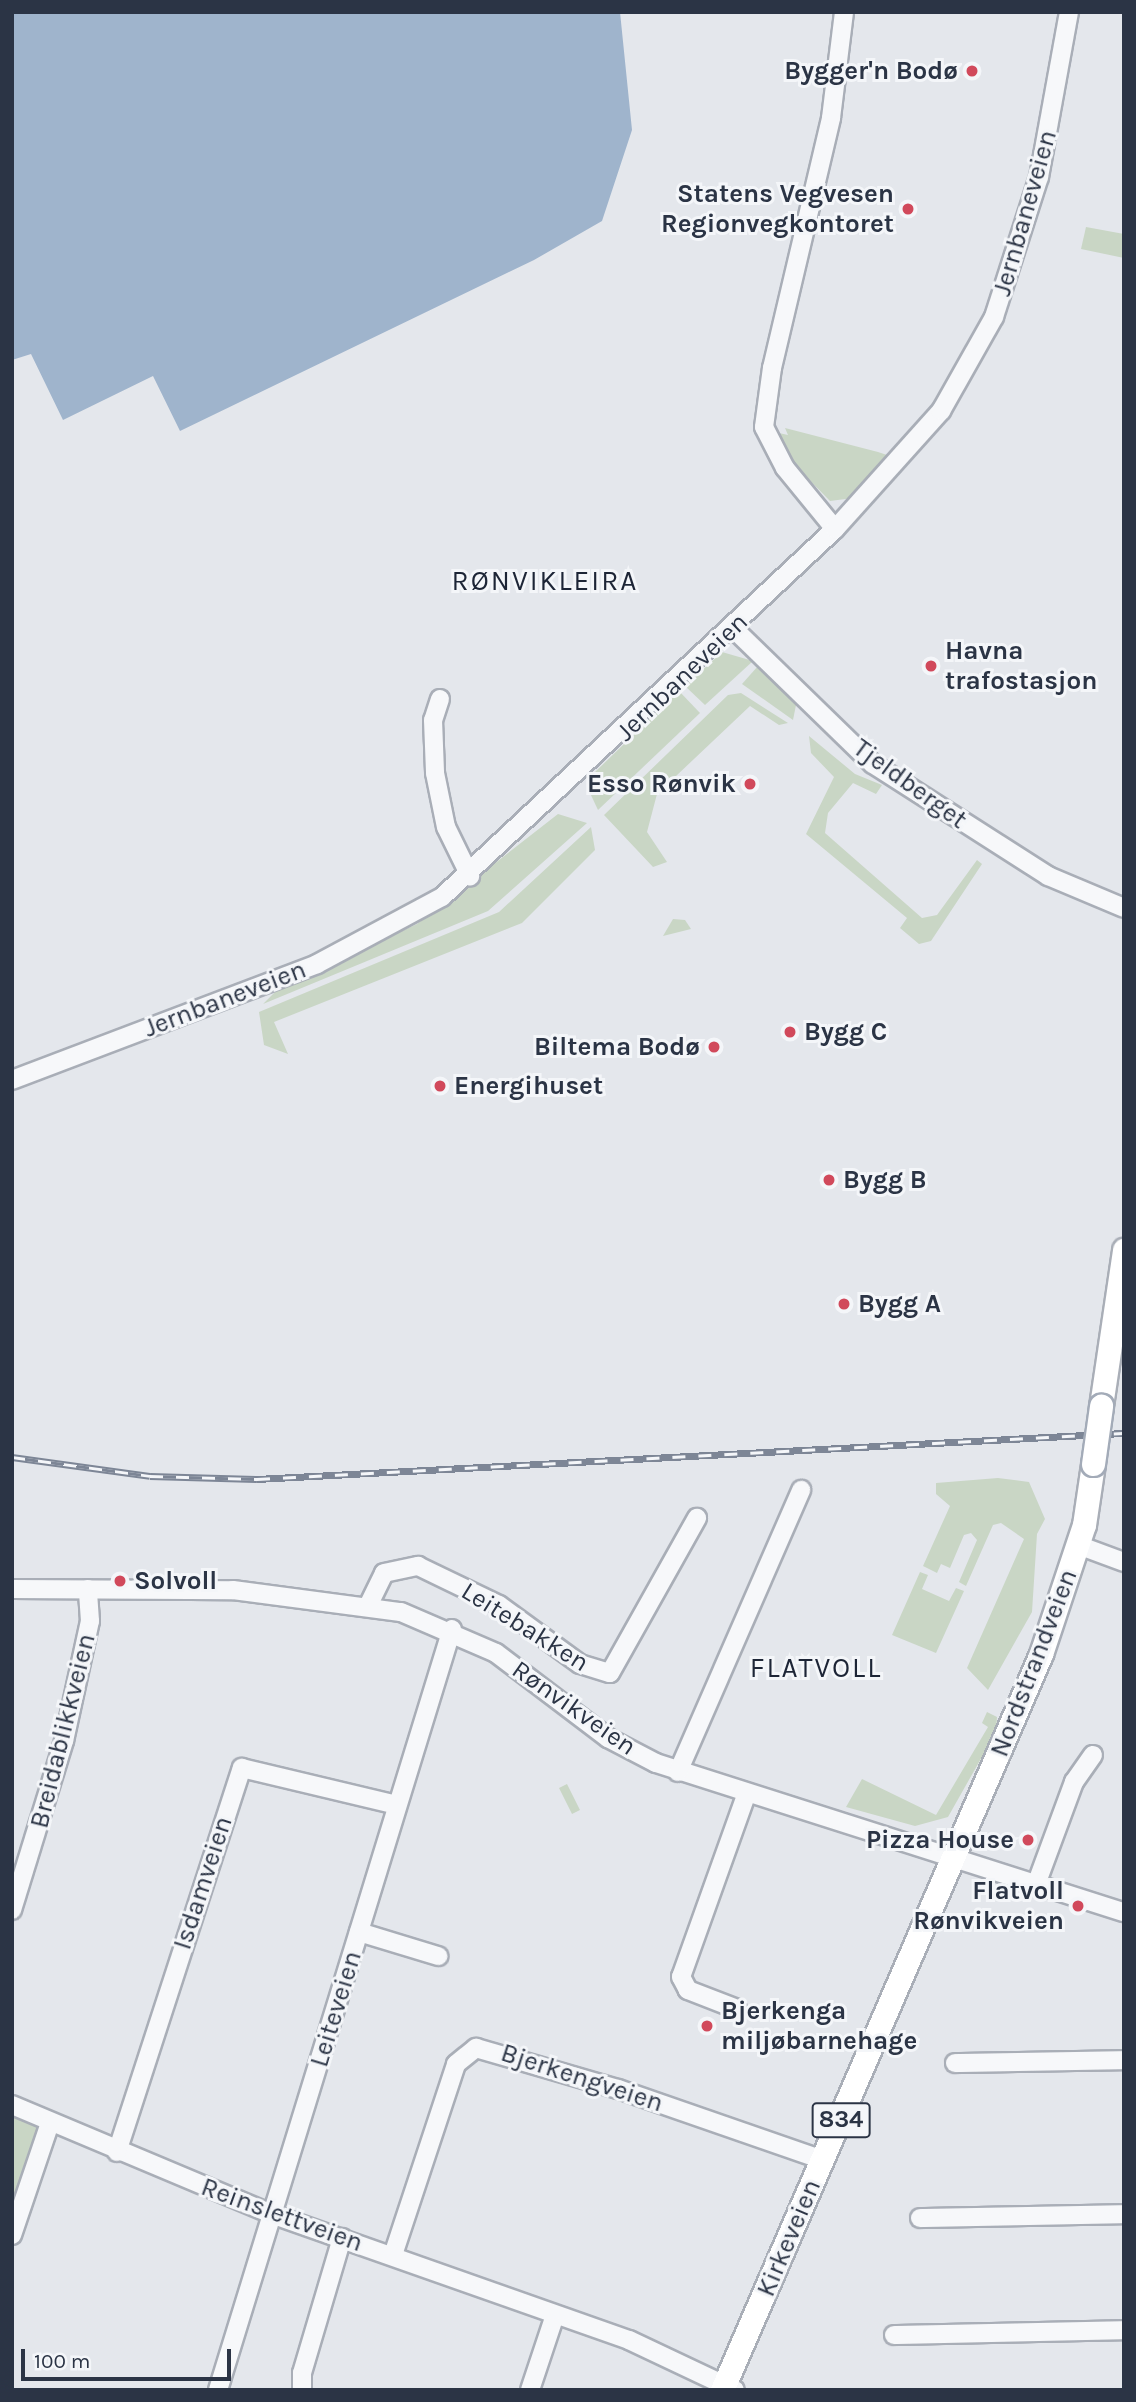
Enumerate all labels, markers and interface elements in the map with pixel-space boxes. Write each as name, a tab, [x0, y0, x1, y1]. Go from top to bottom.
place label: Bygger'n Bodø	[784, 55, 958, 87]
marker: Bygger'n Bodø	[964, 63, 980, 79]
street label: Jernbaneveien	[986, 127, 1064, 299]
place label: Statens Vegvesen Regionvegkontoret	[661, 178, 894, 240]
marker: Statens Vegvesen Regionvegkontoret	[900, 201, 916, 217]
district label: RØNVIKLEIRA	[453, 564, 637, 598]
street label: Jernbaneveien	[610, 606, 754, 748]
place label: Havna trafostasjon	[945, 635, 1097, 696]
marker: Havna trafostasjon	[923, 658, 939, 674]
street label: Tjeldberget	[847, 732, 973, 836]
place label: Esso Rønvik	[587, 768, 736, 800]
marker: Esso Rønvik	[742, 776, 758, 792]
street label: Jernbaneveien	[140, 954, 310, 1044]
place label: Bygg C	[804, 1016, 887, 1048]
marker: Bygg C	[782, 1024, 798, 1040]
place label: Biltema Bodø	[534, 1031, 700, 1063]
marker: Biltema Bodø	[706, 1039, 722, 1055]
place label: Energihuset	[454, 1070, 603, 1102]
marker: Energihuset	[432, 1078, 448, 1094]
place label: Bygg B	[843, 1164, 927, 1196]
marker: Bygg B	[821, 1172, 837, 1188]
place label: Bygg A	[858, 1288, 941, 1320]
marker: Bygg A	[836, 1296, 852, 1312]
place label: Solvoll	[134, 1565, 217, 1597]
street label: Nordstrandveien	[984, 1565, 1084, 1761]
marker: Solvoll	[112, 1573, 128, 1589]
street label: Leitebakken	[455, 1575, 595, 1679]
street label: Breidablikkveien	[24, 1631, 102, 1831]
district label: FLATVOLL	[751, 1651, 881, 1685]
street label: Rønvikveien	[506, 1654, 642, 1762]
street label: Isdamveien	[167, 1812, 239, 1954]
place label: Pizza House	[866, 1824, 1014, 1856]
marker: Pizza House	[1020, 1832, 1036, 1848]
place label: Flatvoll Rønvikveien	[913, 1875, 1064, 1937]
marker: Flatvoll Rønvikveien	[1070, 1898, 1086, 1914]
street label: Leiteveien	[304, 1947, 368, 2071]
place label: Bjerkenga miljøbarnehage	[721, 1995, 917, 2056]
marker: Bjerkenga miljøbarnehage	[699, 2018, 715, 2034]
street label: Bjerkengveien	[497, 2037, 667, 2119]
road number: 834	[811, 2099, 871, 2140]
street label: Reinslettveien	[197, 2171, 367, 2259]
street label: Kirkeveien	[750, 2175, 828, 2301]
scale bar	[24, 2336, 234, 2380]
text: 100 m	[34, 2349, 91, 2373]

